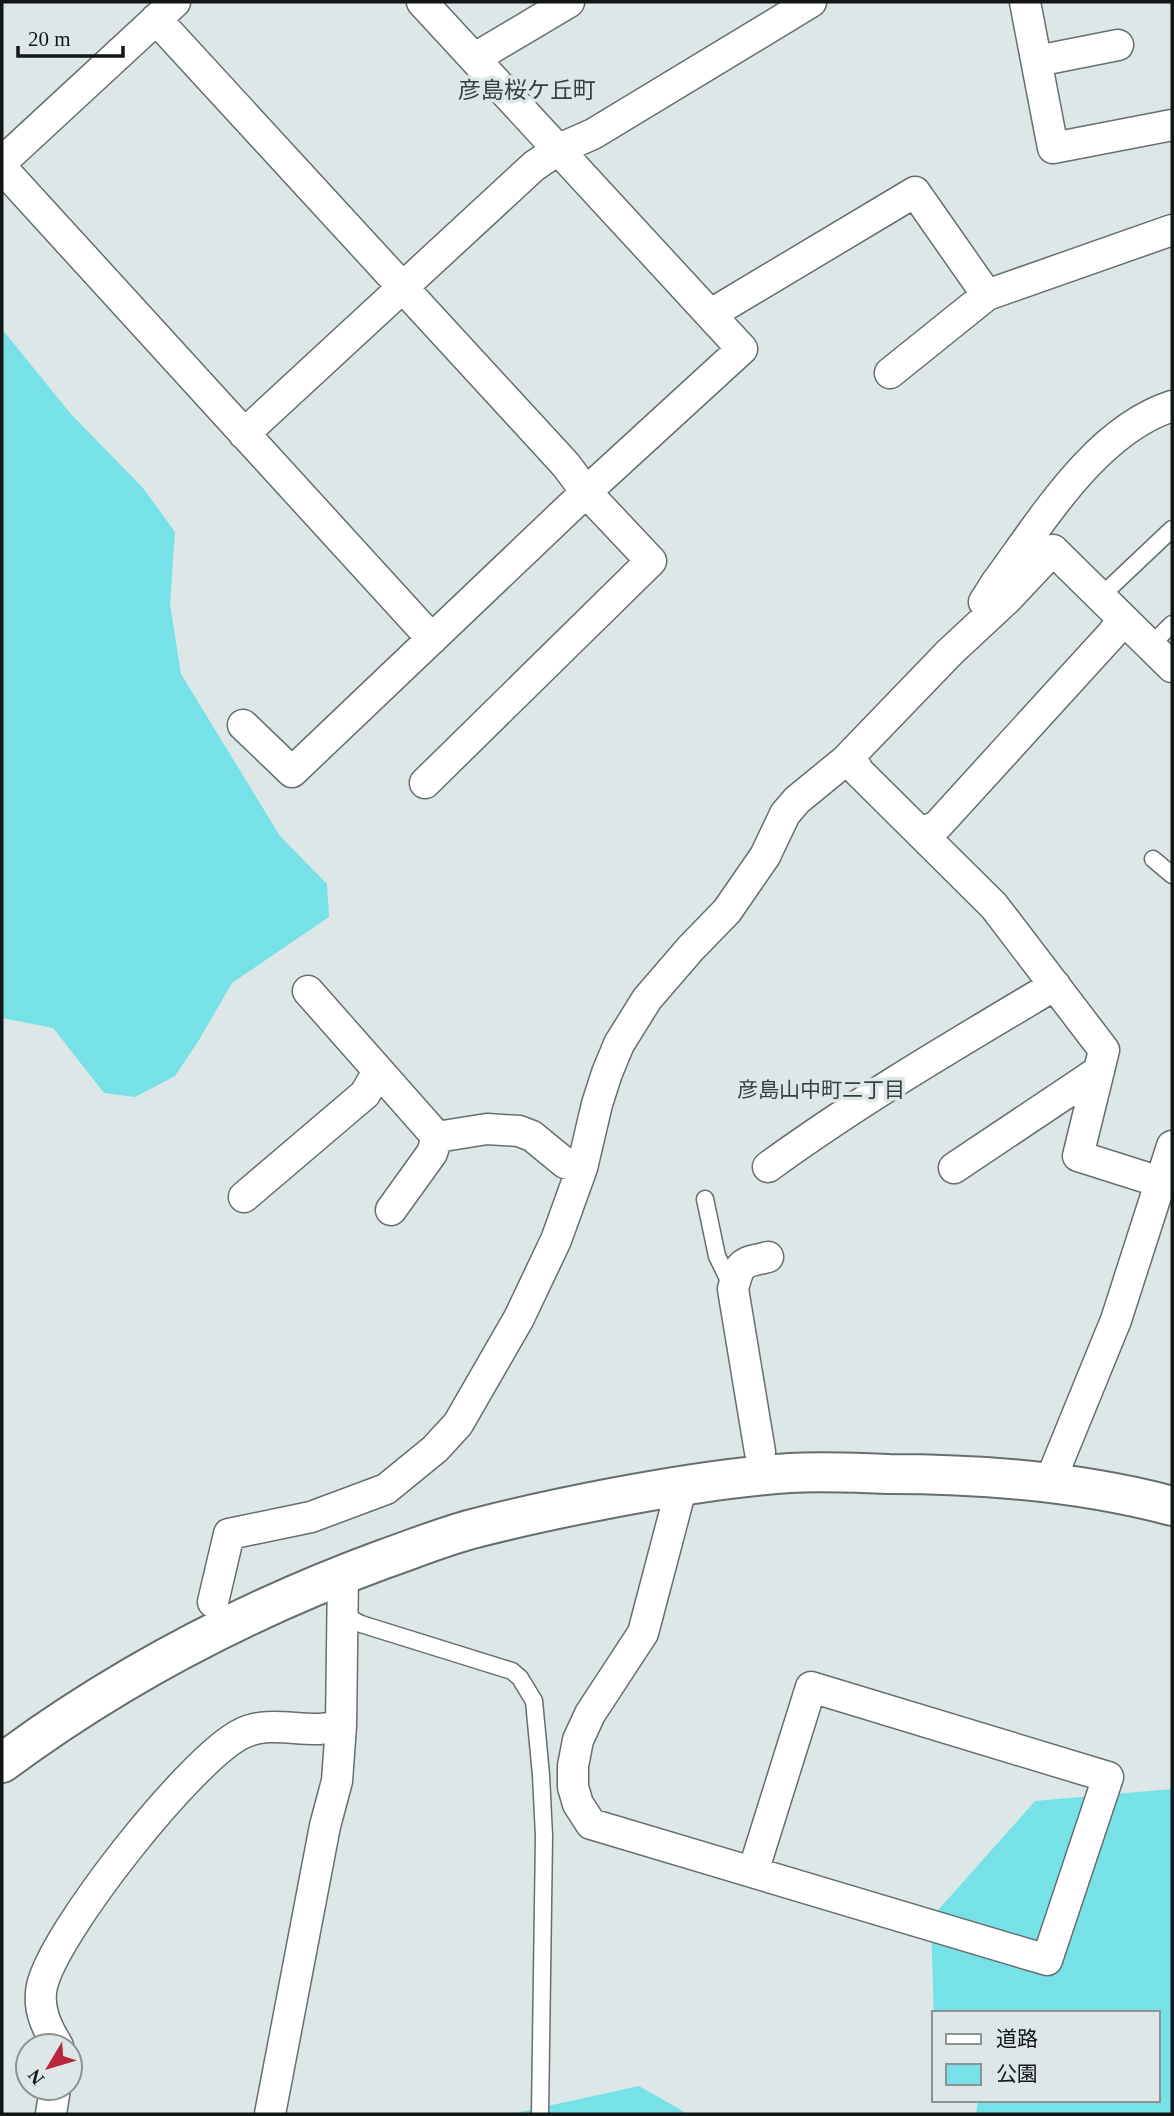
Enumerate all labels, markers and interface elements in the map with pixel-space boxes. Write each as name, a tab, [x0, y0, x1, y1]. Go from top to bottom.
scale bar	[18, 14, 122, 58]
text: 20 m	[28, 27, 71, 51]
district label: 彦島桜ケ丘町	[458, 78, 596, 103]
district label: 彦島山中町二丁目	[737, 1078, 905, 1102]
legend	[932, 2011, 1160, 2102]
text: 道路	[996, 2027, 1038, 2051]
north arrow	[14, 2032, 84, 2102]
text: 公園	[996, 2062, 1038, 2086]
text: N	[23, 2065, 48, 2089]

